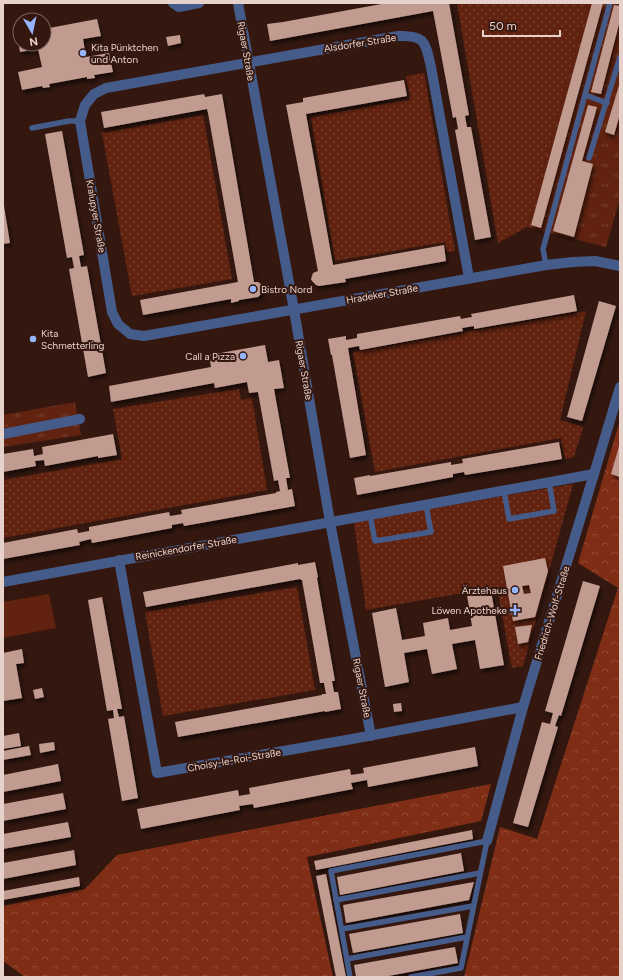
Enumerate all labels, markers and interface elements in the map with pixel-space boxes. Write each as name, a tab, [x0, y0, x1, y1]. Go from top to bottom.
north arrow	[12, 12, 52, 52]
scale bar	[483, 12, 560, 38]
text: 50 m	[489, 19, 517, 33]
street label: Rigaer Straße	[234, 20, 258, 82]
street label: Alsdorfer Straße	[323, 31, 398, 55]
text: N	[28, 34, 39, 48]
place label: Kita Pünktchen und Anton	[91, 41, 159, 66]
marker: Kita Pünktchen und Anton	[78, 48, 88, 58]
street label: Kralupyer Straße	[83, 178, 109, 254]
street label: Hradeker Straße	[345, 281, 420, 307]
place label: Bistro Nord	[261, 283, 312, 296]
marker: Bistro Nord	[248, 284, 258, 294]
place label: Kita Schmetterling	[41, 327, 105, 352]
marker: Kita Schmetterling	[28, 334, 38, 344]
street label: Rigaer Straße	[292, 339, 316, 401]
place label: Call a Pizza	[185, 350, 235, 363]
marker: Call a Pizza	[238, 351, 248, 361]
street label: Reinickendorfer Straße	[134, 533, 238, 563]
street label: Friedrich-Wolf-Straße	[531, 564, 573, 662]
place label: Ärztehaus	[462, 584, 507, 597]
marker: Ärztehaus	[510, 585, 520, 595]
place label: Löwen Apotheke	[431, 604, 508, 617]
marker: Löwen Apotheke	[510, 605, 520, 615]
street label: Rigaer Straße	[350, 657, 374, 719]
street label: Choisy-le-Roi-Straße	[186, 745, 282, 775]

